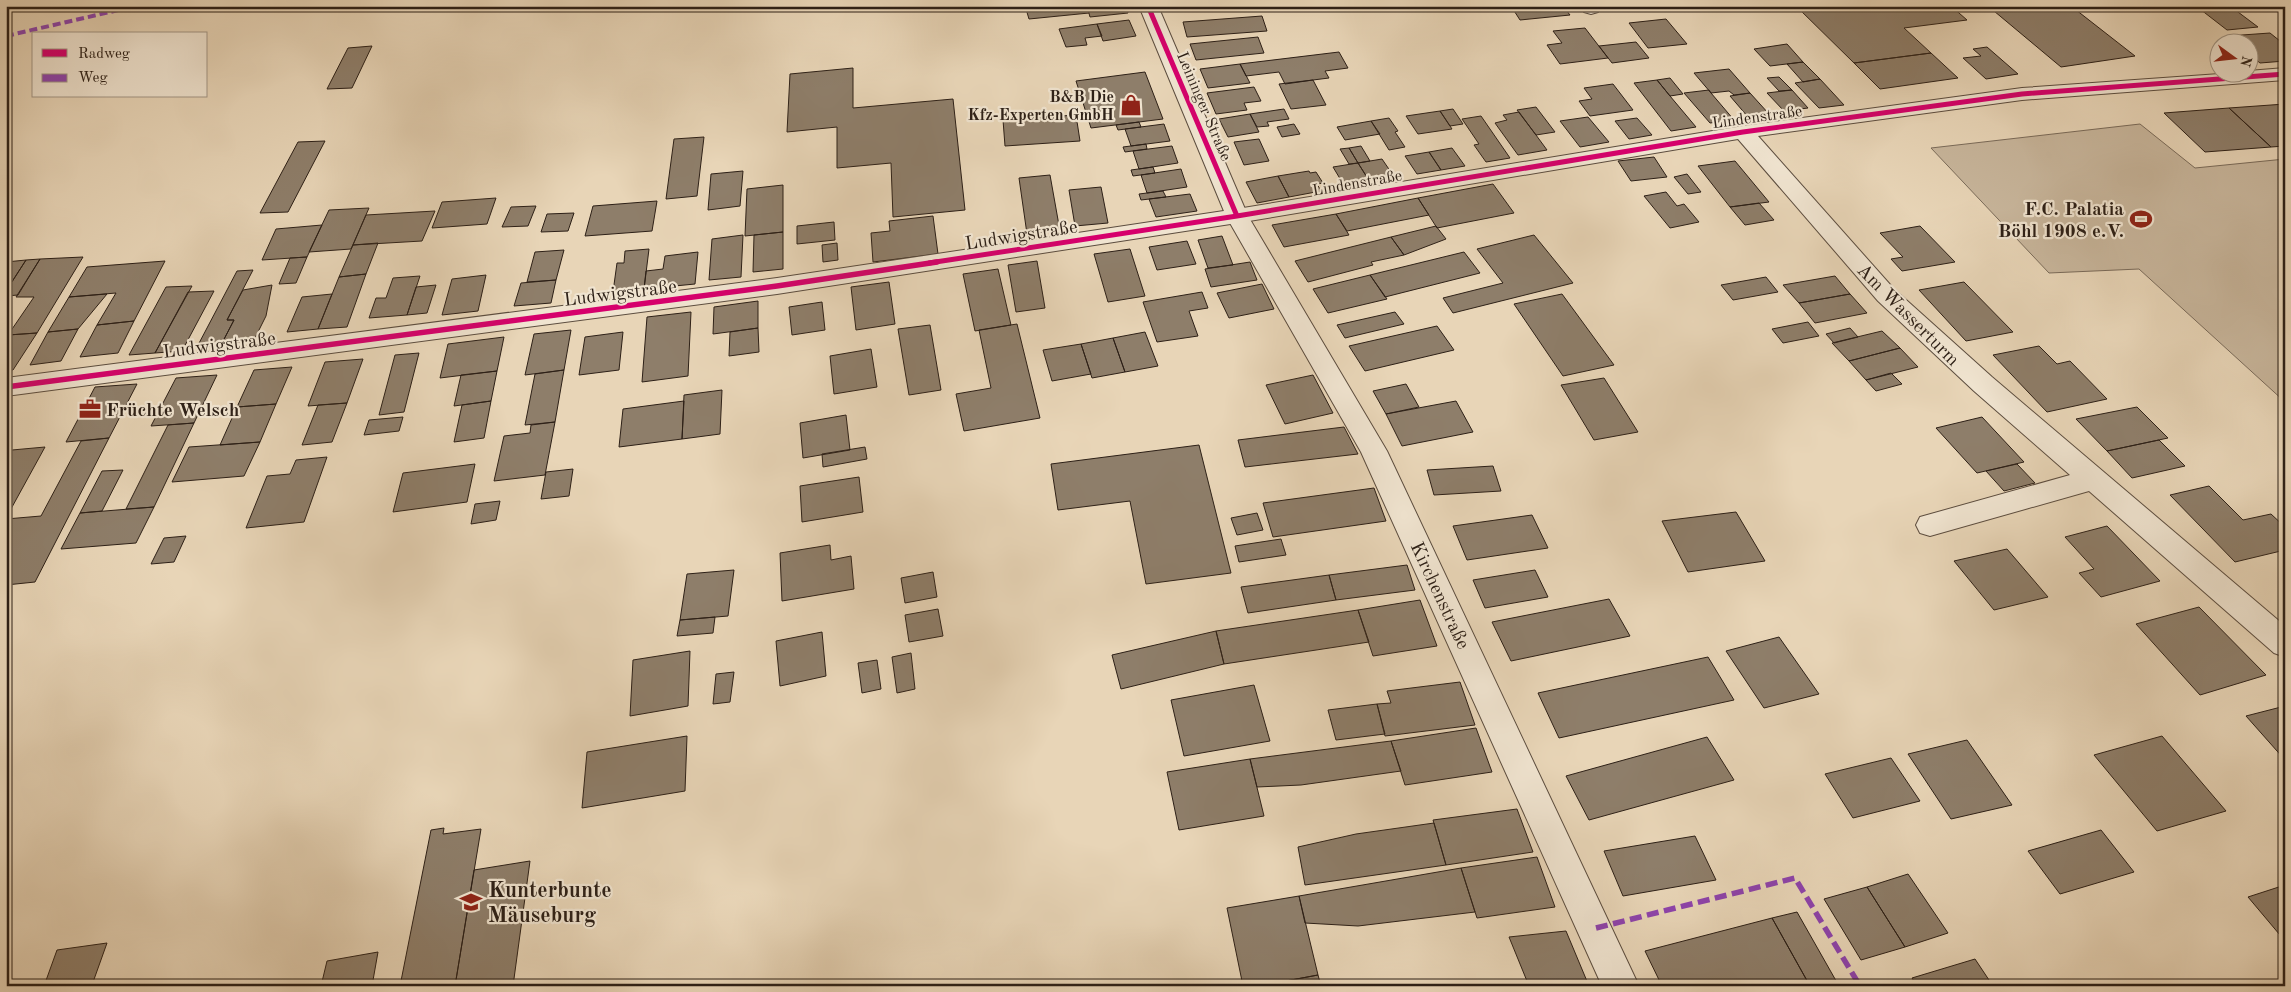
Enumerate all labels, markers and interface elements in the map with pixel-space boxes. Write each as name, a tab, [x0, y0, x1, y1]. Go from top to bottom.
legend	[32, 32, 208, 98]
north arrow	[2208, 32, 2258, 82]
text: Radweg	[78, 47, 130, 62]
street label: Leininger Straße	[1173, 50, 1233, 164]
text: N	[2237, 54, 2254, 68]
text: Weg	[78, 71, 108, 86]
place label: B&B Die Kfz-Experten GmbH	[968, 90, 1114, 124]
shop icon: B&B Die Kfz-Experten GmbH	[1118, 92, 1144, 118]
street label: Lindenstraße	[1711, 104, 1803, 132]
street label: Lindenstraße	[1311, 168, 1403, 200]
place label: F.C. Palatia Böhl 1908 e.V.	[1998, 201, 2124, 242]
sports icon: F.C. Palatia Böhl 1908 e.V.	[2128, 206, 2154, 232]
street label: Ludwigstraße	[964, 218, 1079, 255]
street label: Am Wasserturm	[1853, 261, 1962, 370]
street label: Ludwigstraße	[563, 278, 678, 311]
street label: Ludwigstraße	[162, 330, 277, 363]
office icon: Früchte Welsch	[77, 396, 103, 422]
place label: Früchte Welsch	[106, 402, 240, 421]
street label: Kirchenstraße	[1406, 540, 1472, 653]
place label: Kunterbunte Mäuseburg	[488, 880, 612, 927]
school or university icon: Kunterbunte Mäuseburg	[458, 889, 484, 915]

